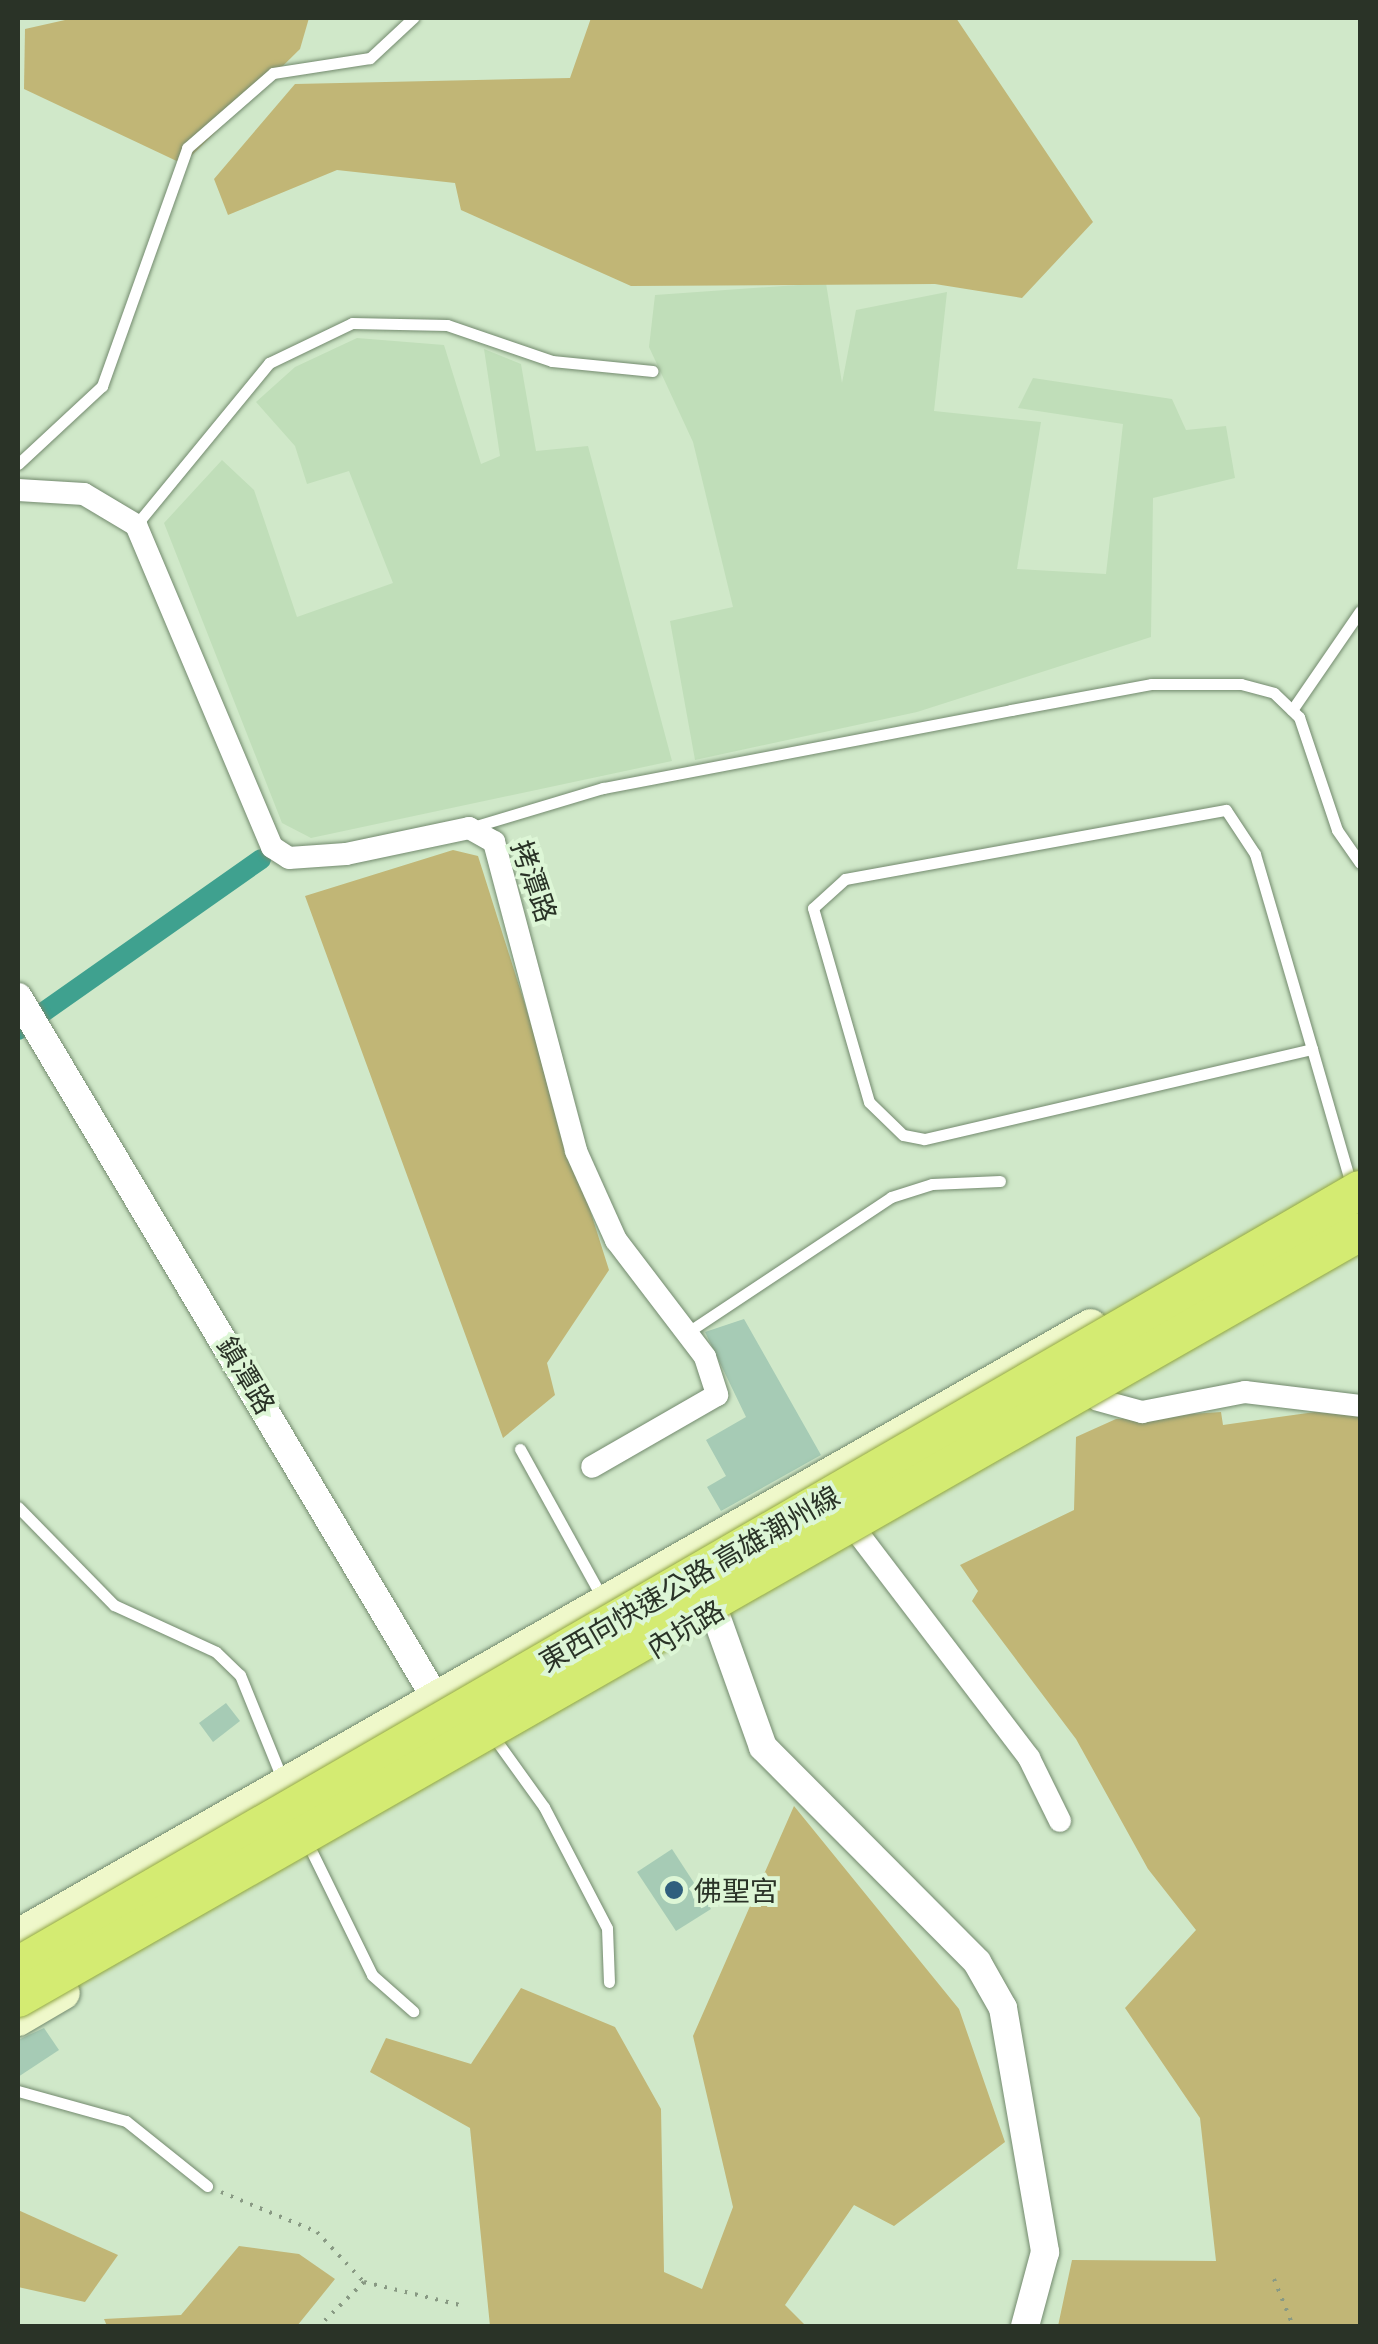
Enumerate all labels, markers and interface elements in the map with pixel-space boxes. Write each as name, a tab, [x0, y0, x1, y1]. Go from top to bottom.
street label: 拷潭路	[505, 836, 565, 926]
street label: 鎮潭路	[211, 1330, 283, 1420]
street label: 東西向快速公路 高雄潮州線	[533, 1478, 845, 1678]
street label: 內坑路	[640, 1592, 730, 1664]
place label: 佛聖宮	[694, 1873, 778, 1907]
marker: 佛聖宮	[663, 1879, 685, 1901]

